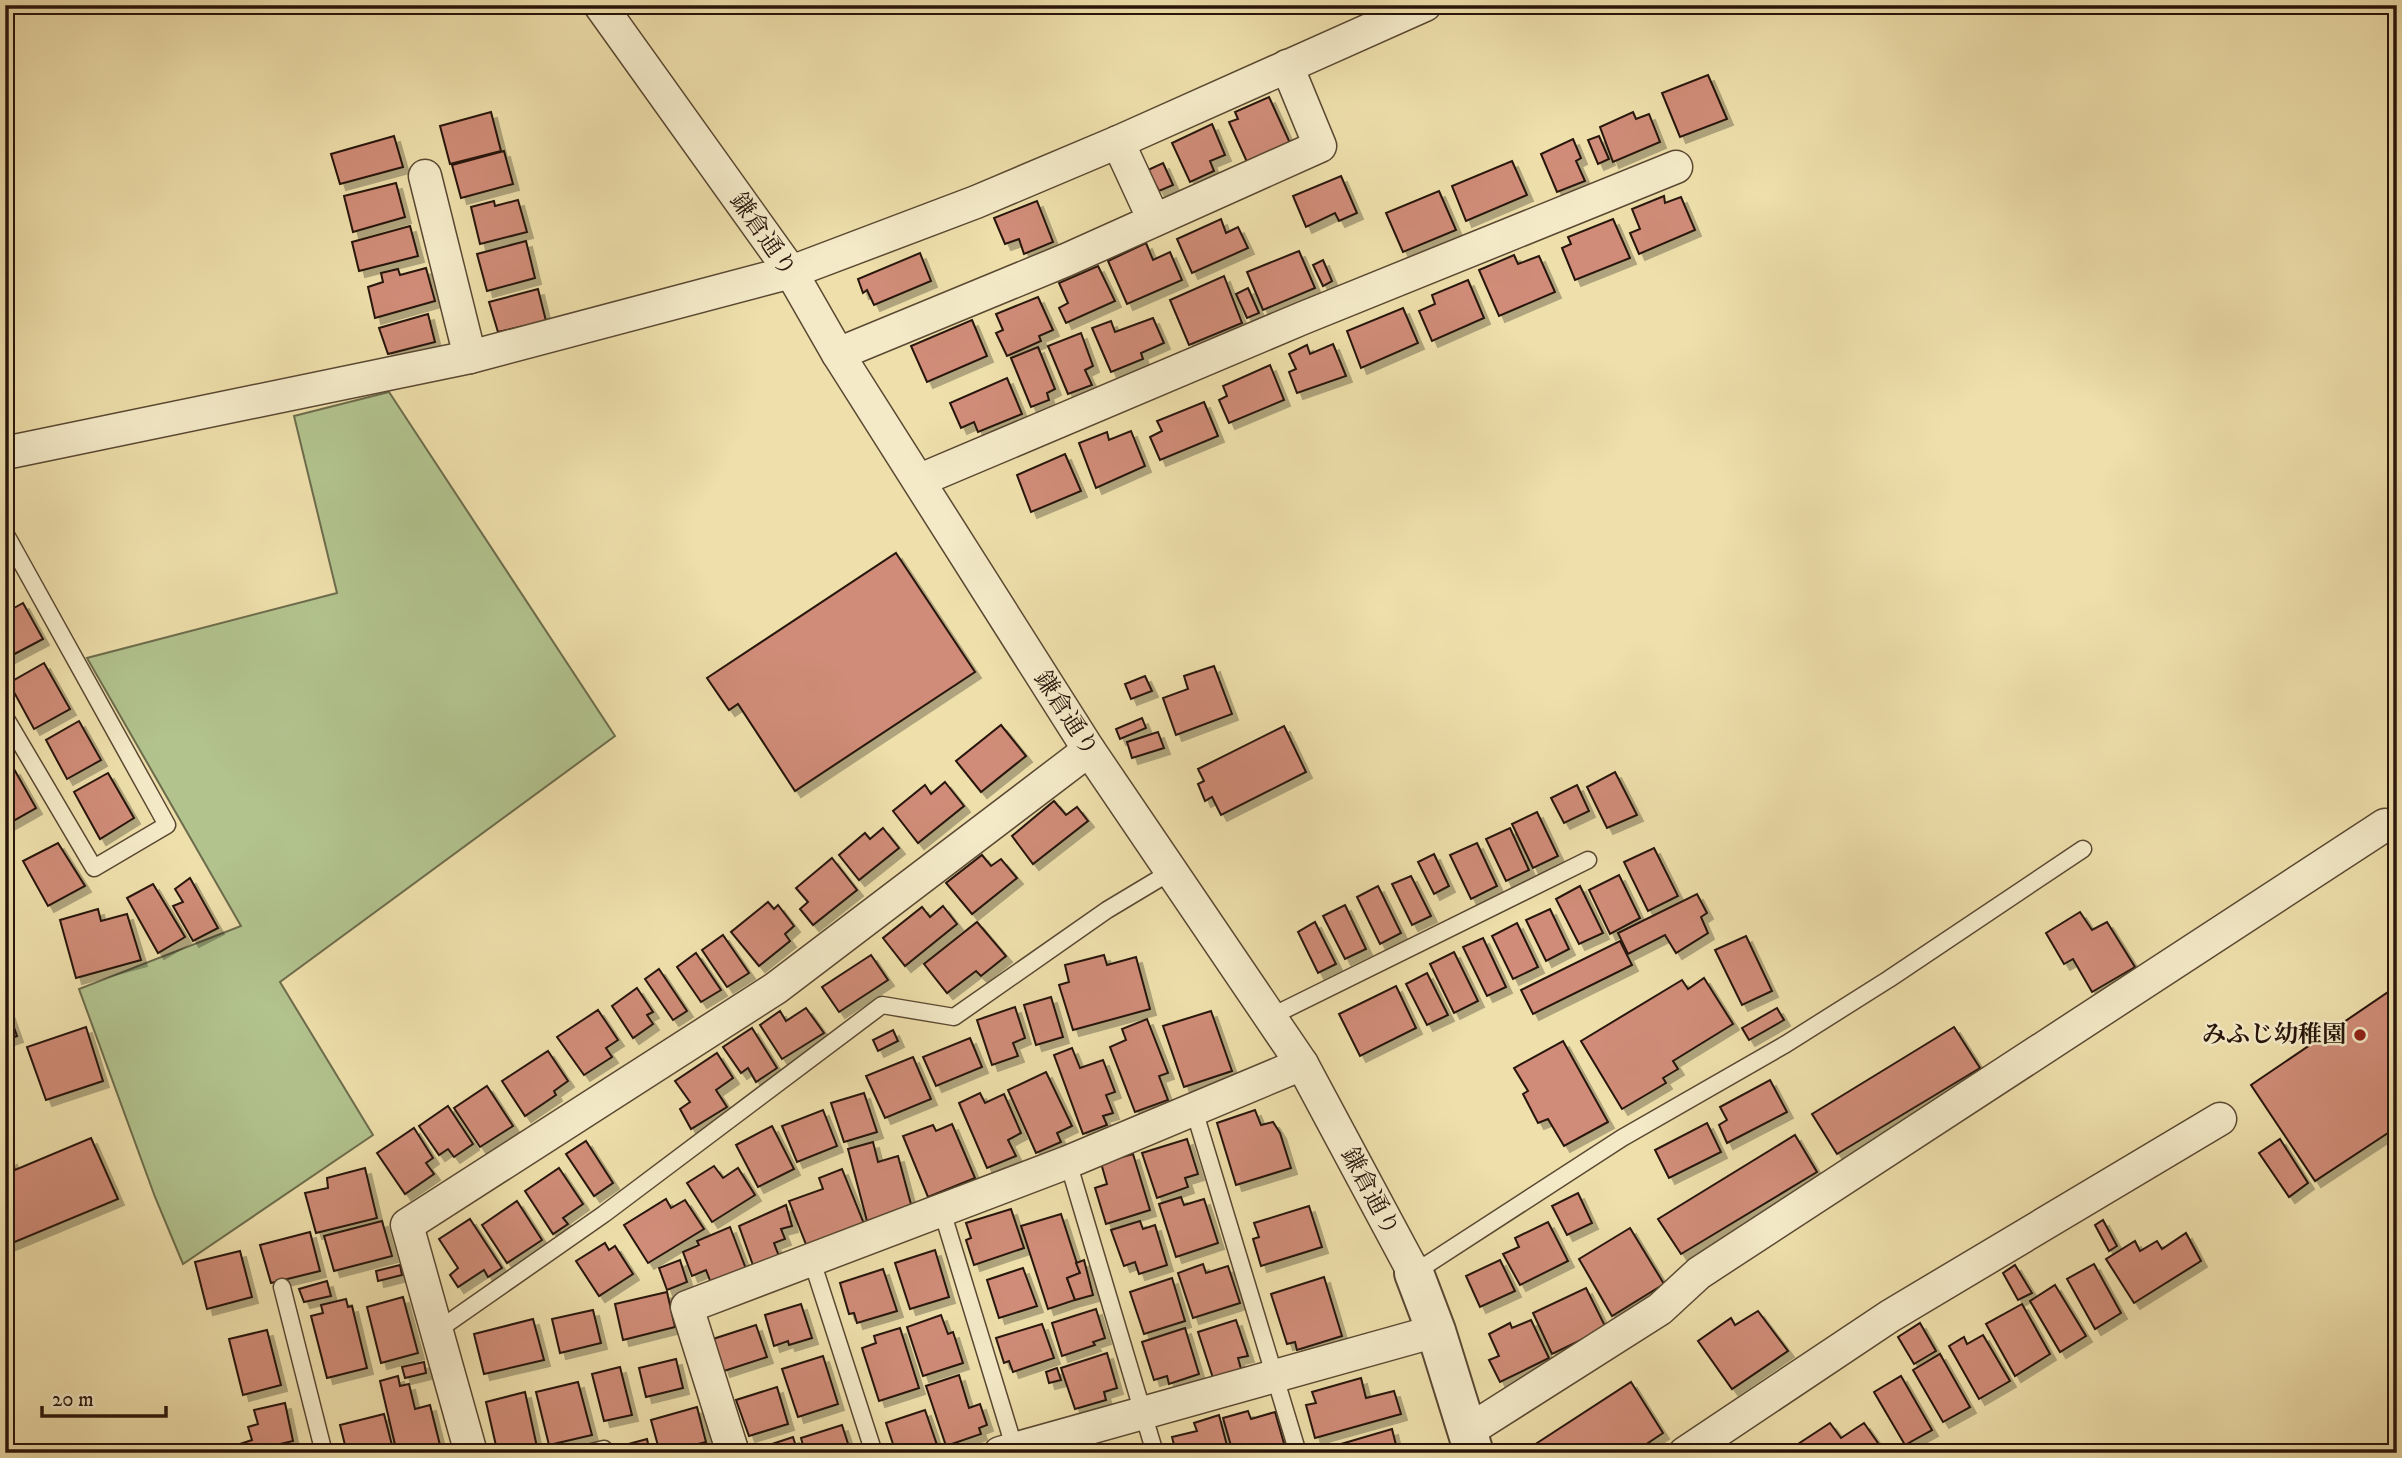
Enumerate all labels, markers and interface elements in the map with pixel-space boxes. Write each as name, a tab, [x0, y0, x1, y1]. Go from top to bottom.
street label: 鎌倉通り	[723, 187, 803, 283]
street label: 鎌倉通り	[1027, 666, 1105, 762]
place label: みふじ幼稚園	[2202, 1020, 2346, 1050]
marker: みふじ幼稚園	[2352, 1027, 2368, 1043]
street label: 鎌倉通り	[1334, 1143, 1406, 1241]
scale bar	[42, 1374, 166, 1418]
text: 20 m	[52, 1387, 94, 1413]

